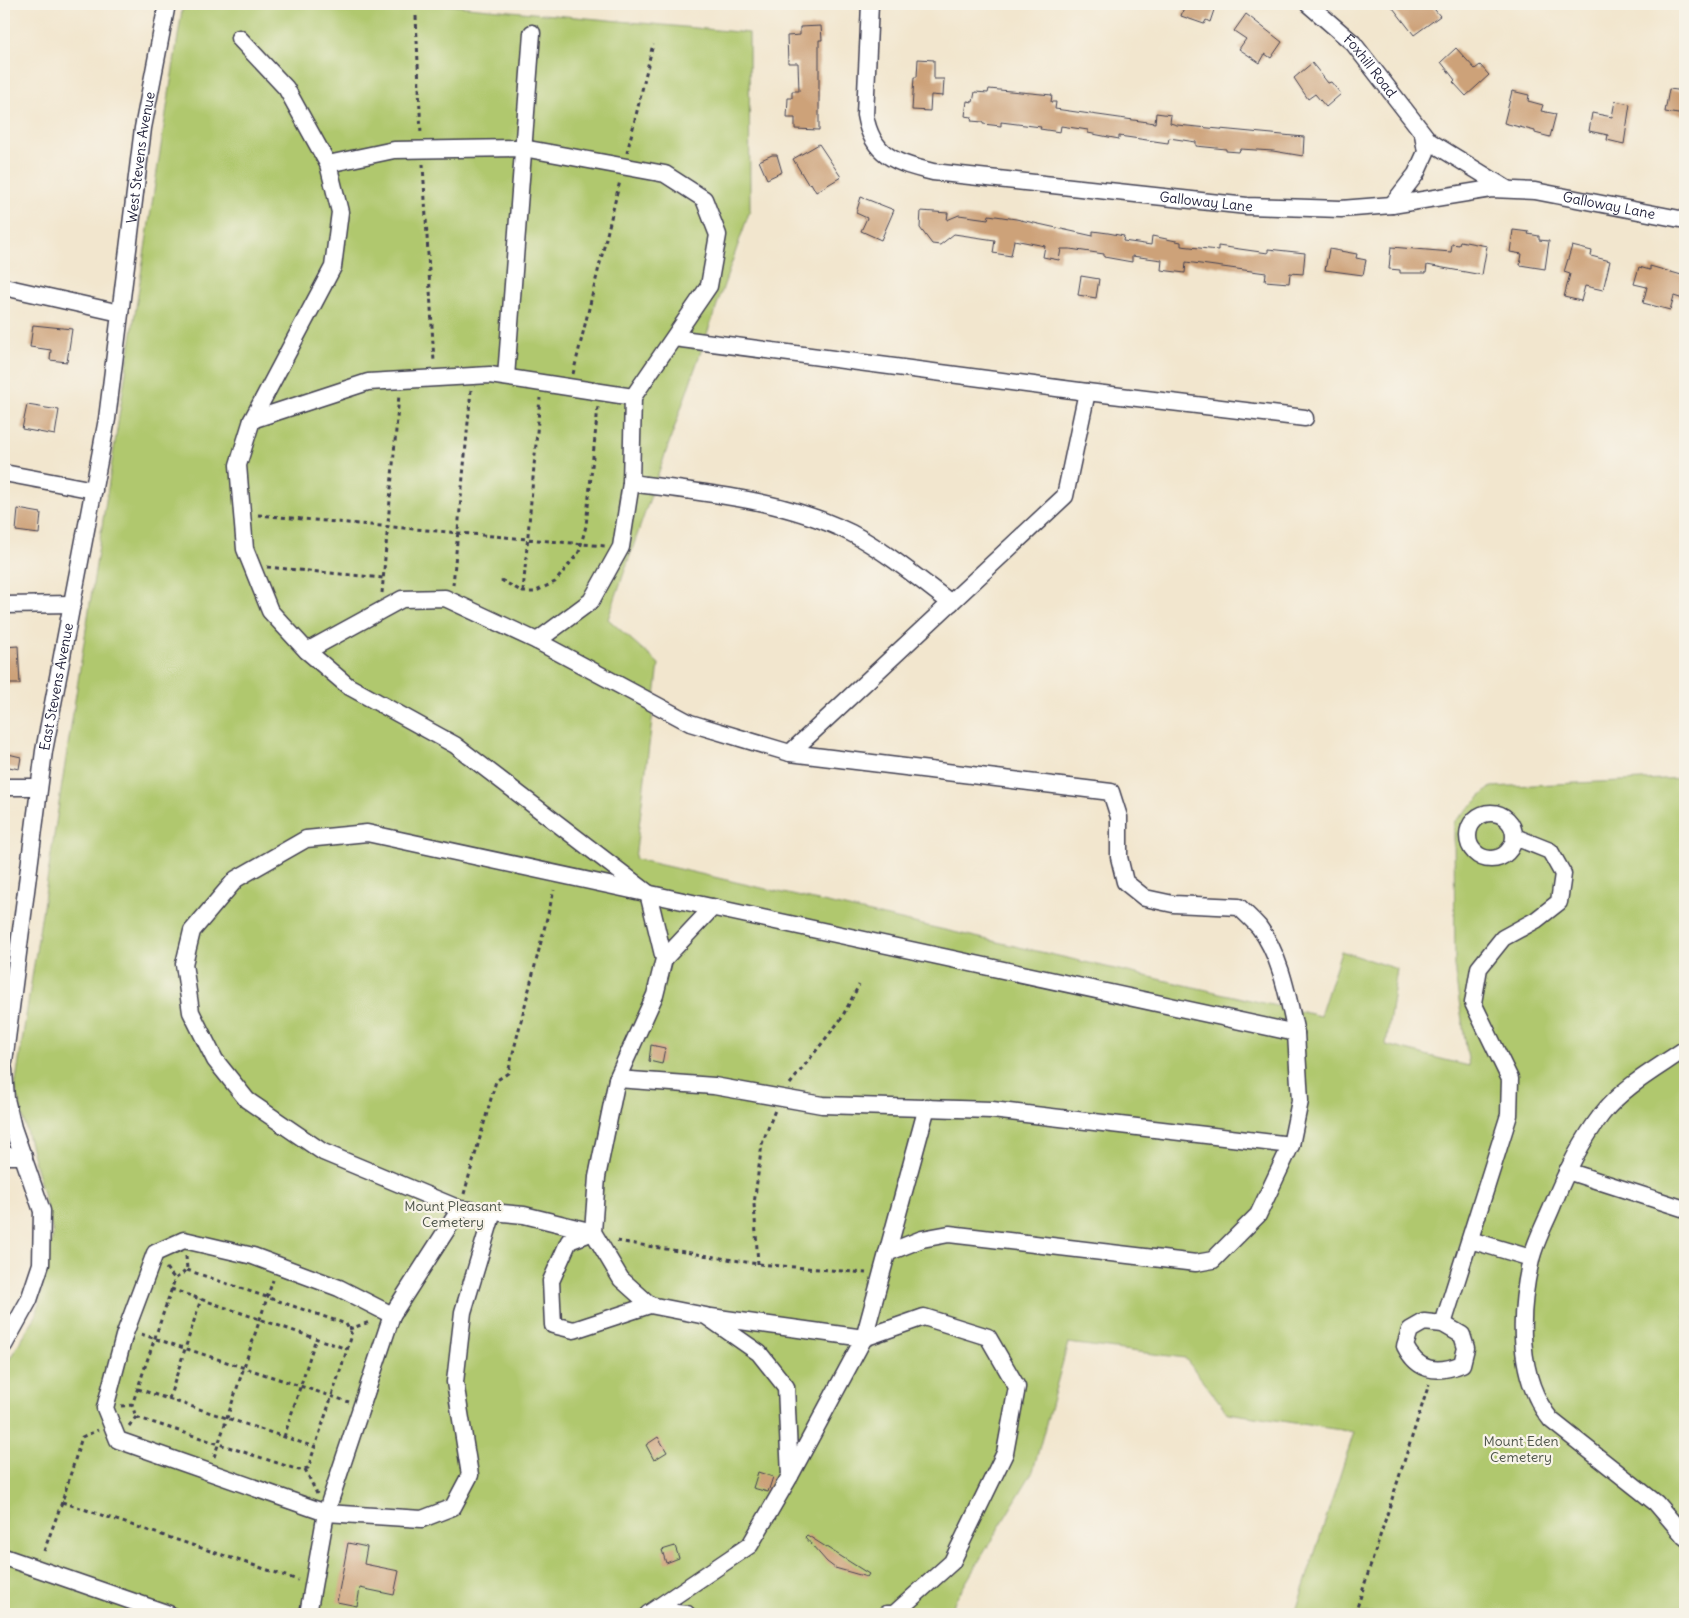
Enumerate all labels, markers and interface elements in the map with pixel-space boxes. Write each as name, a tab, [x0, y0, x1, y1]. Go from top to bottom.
street label: Foxhill Road	[1340, 30, 1401, 101]
street label: West Stevens Avenue	[122, 90, 159, 225]
street label: Galloway Lane	[1159, 188, 1253, 215]
street label: Galloway Lane	[1561, 188, 1657, 223]
street label: East Stevens Avenue	[35, 622, 77, 752]
park label: Mount Pleasant Cemetery	[404, 1197, 502, 1231]
park label: Mount Eden Cemetery	[1483, 1432, 1559, 1466]

